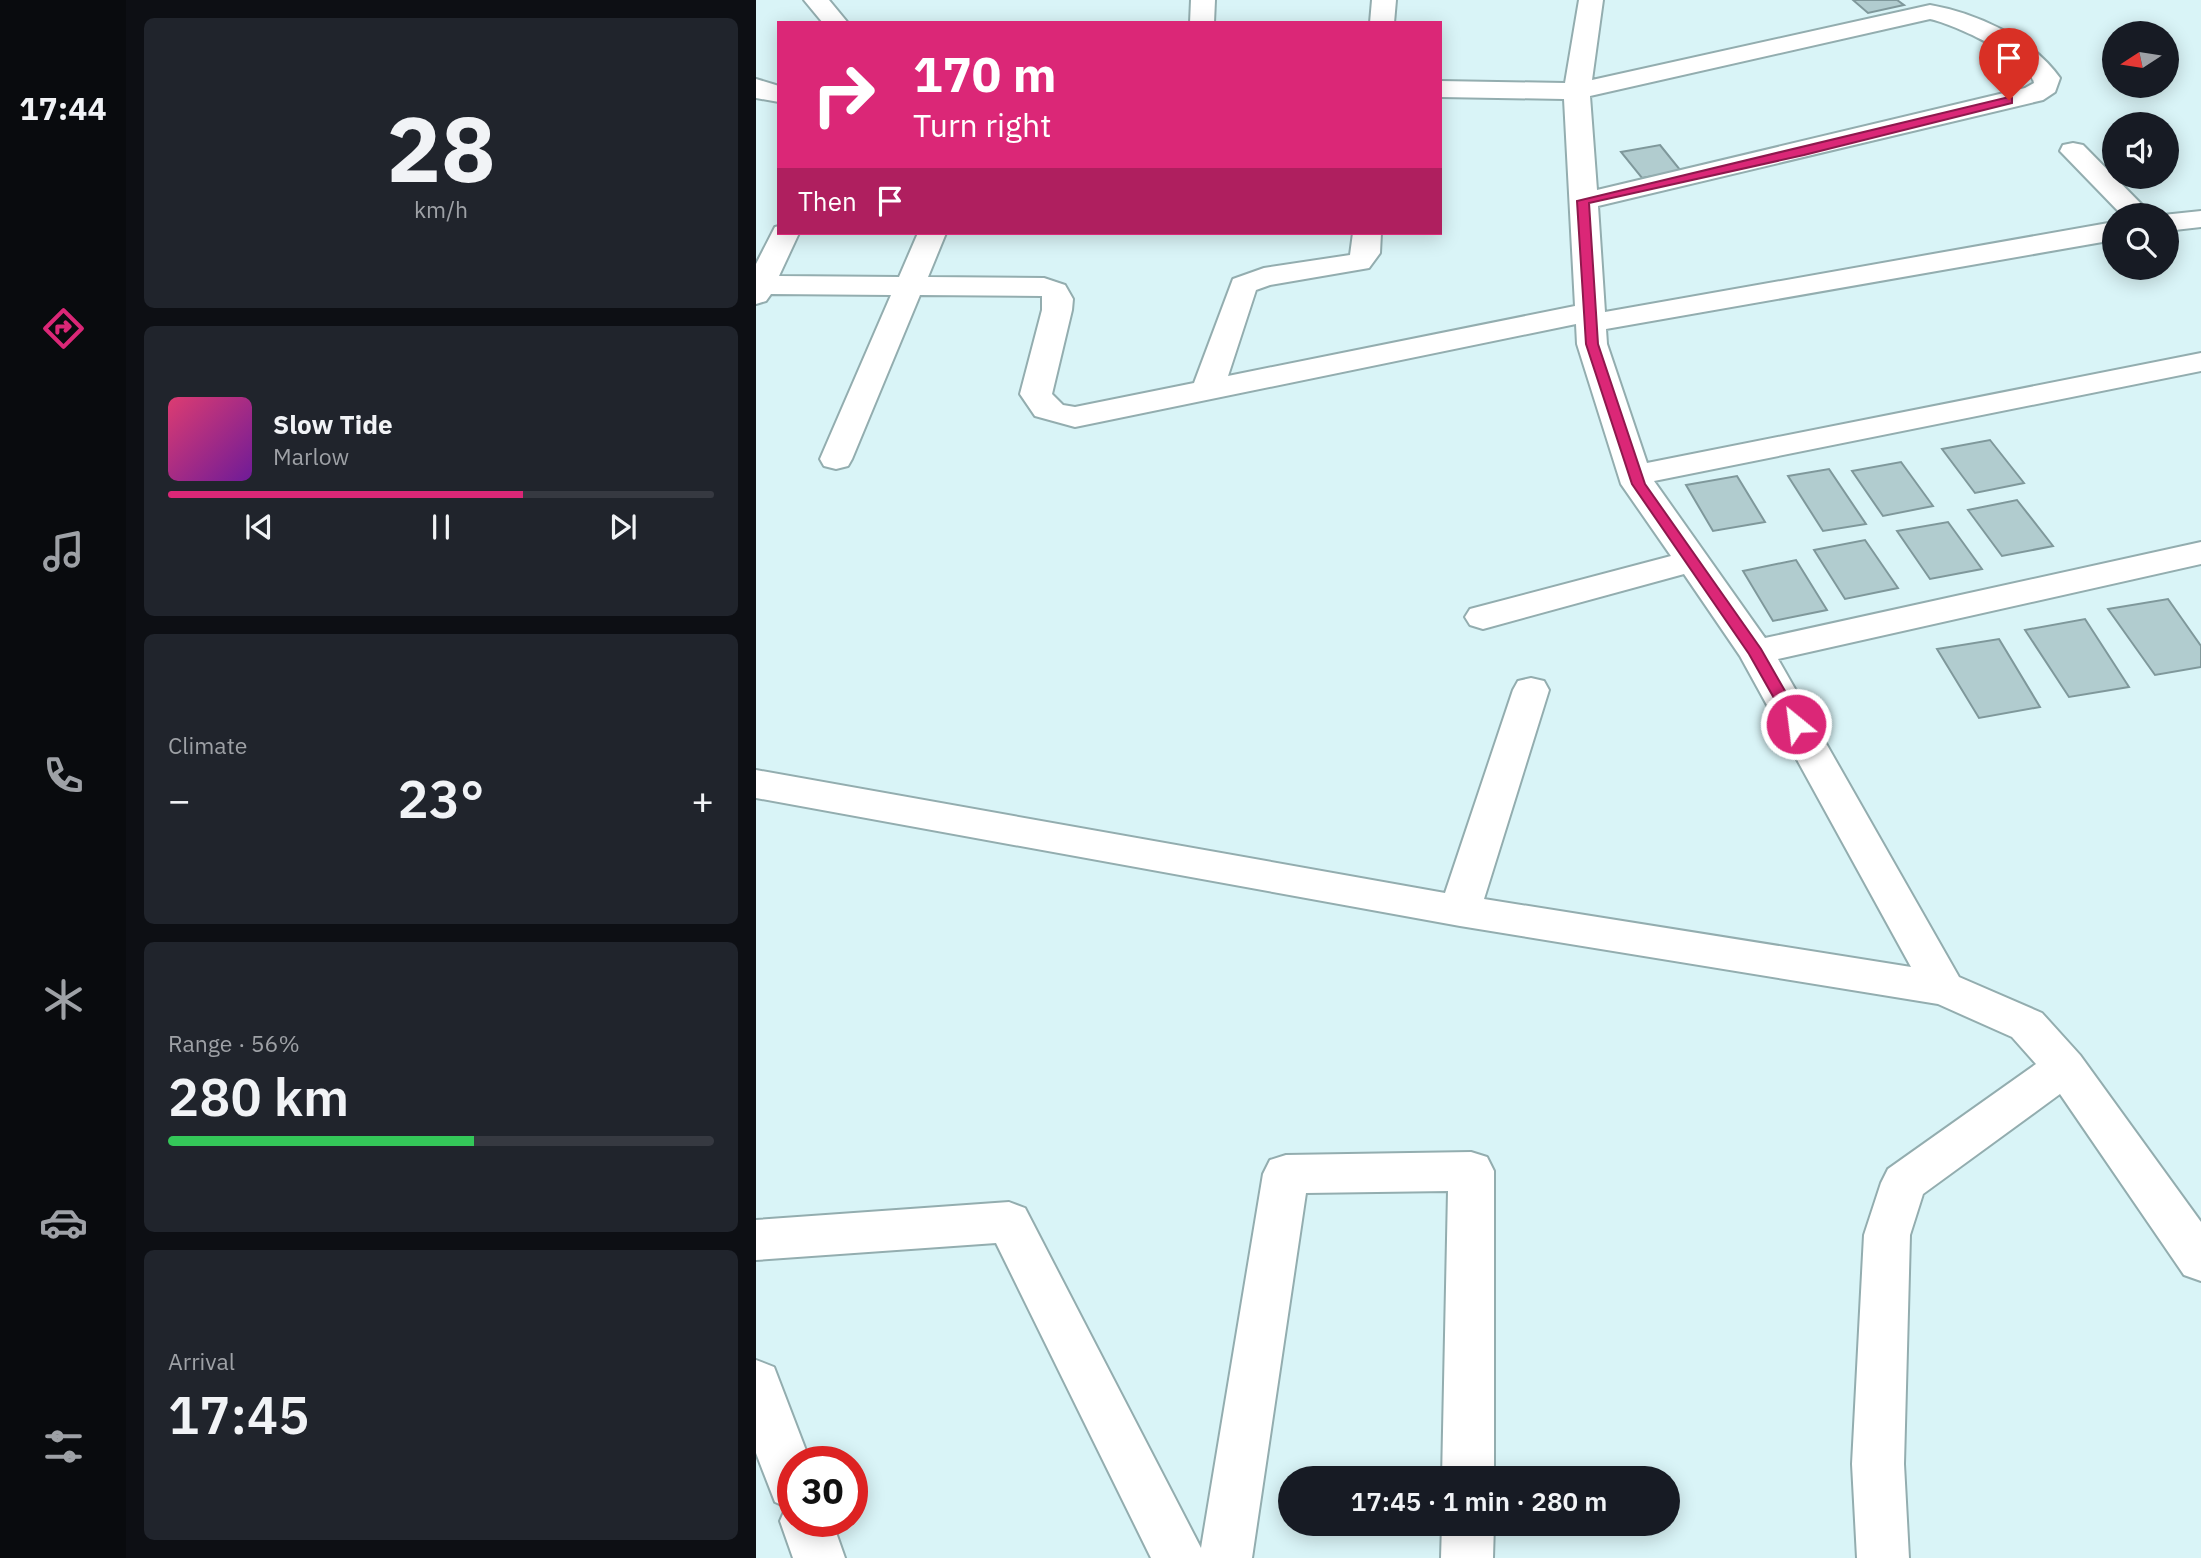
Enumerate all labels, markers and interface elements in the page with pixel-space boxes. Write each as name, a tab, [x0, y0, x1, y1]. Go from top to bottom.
north arrow	[2102, 21, 2179, 98]
map controls	[2102, 21, 2179, 280]
pin	[1979, 28, 2039, 100]
icon: arrive	[1990, 39, 2028, 77]
text: 170 m	[913, 42, 1057, 105]
icon: right	[798, 49, 889, 140]
text: 17:44	[19, 87, 107, 129]
text: 28	[386, 89, 496, 207]
text: Turn right	[913, 104, 1051, 146]
button: sound	[2102, 112, 2179, 189]
icon: arrive	[871, 182, 909, 220]
text: Then	[798, 184, 857, 218]
text: km/h	[414, 194, 468, 224]
button: search	[2102, 203, 2179, 280]
icon: directions	[39, 304, 88, 353]
text: Slow Tide	[273, 407, 393, 441]
text: Marlow	[273, 441, 349, 471]
icon: previous	[240, 508, 278, 546]
icon: pause	[422, 508, 460, 546]
icon: next	[604, 508, 642, 546]
icon: music	[39, 527, 88, 576]
position arrow	[1759, 687, 1833, 761]
text: Climate	[168, 730, 247, 760]
icon: phone	[39, 751, 88, 800]
text: 23°	[398, 765, 484, 832]
text: −	[168, 775, 191, 824]
text: +	[691, 775, 714, 824]
icon: climate	[39, 975, 88, 1024]
text: Range · 56%	[168, 1028, 300, 1058]
text: 280 km	[168, 1063, 349, 1130]
icon: car	[39, 1198, 88, 1247]
text: Arrival	[168, 1346, 235, 1376]
text: 17:45	[168, 1381, 309, 1448]
icon: filters	[39, 1422, 88, 1471]
speed limit sign: 30	[777, 1446, 868, 1537]
text: 17:45 · 1 min · 280 m	[1351, 1484, 1607, 1518]

